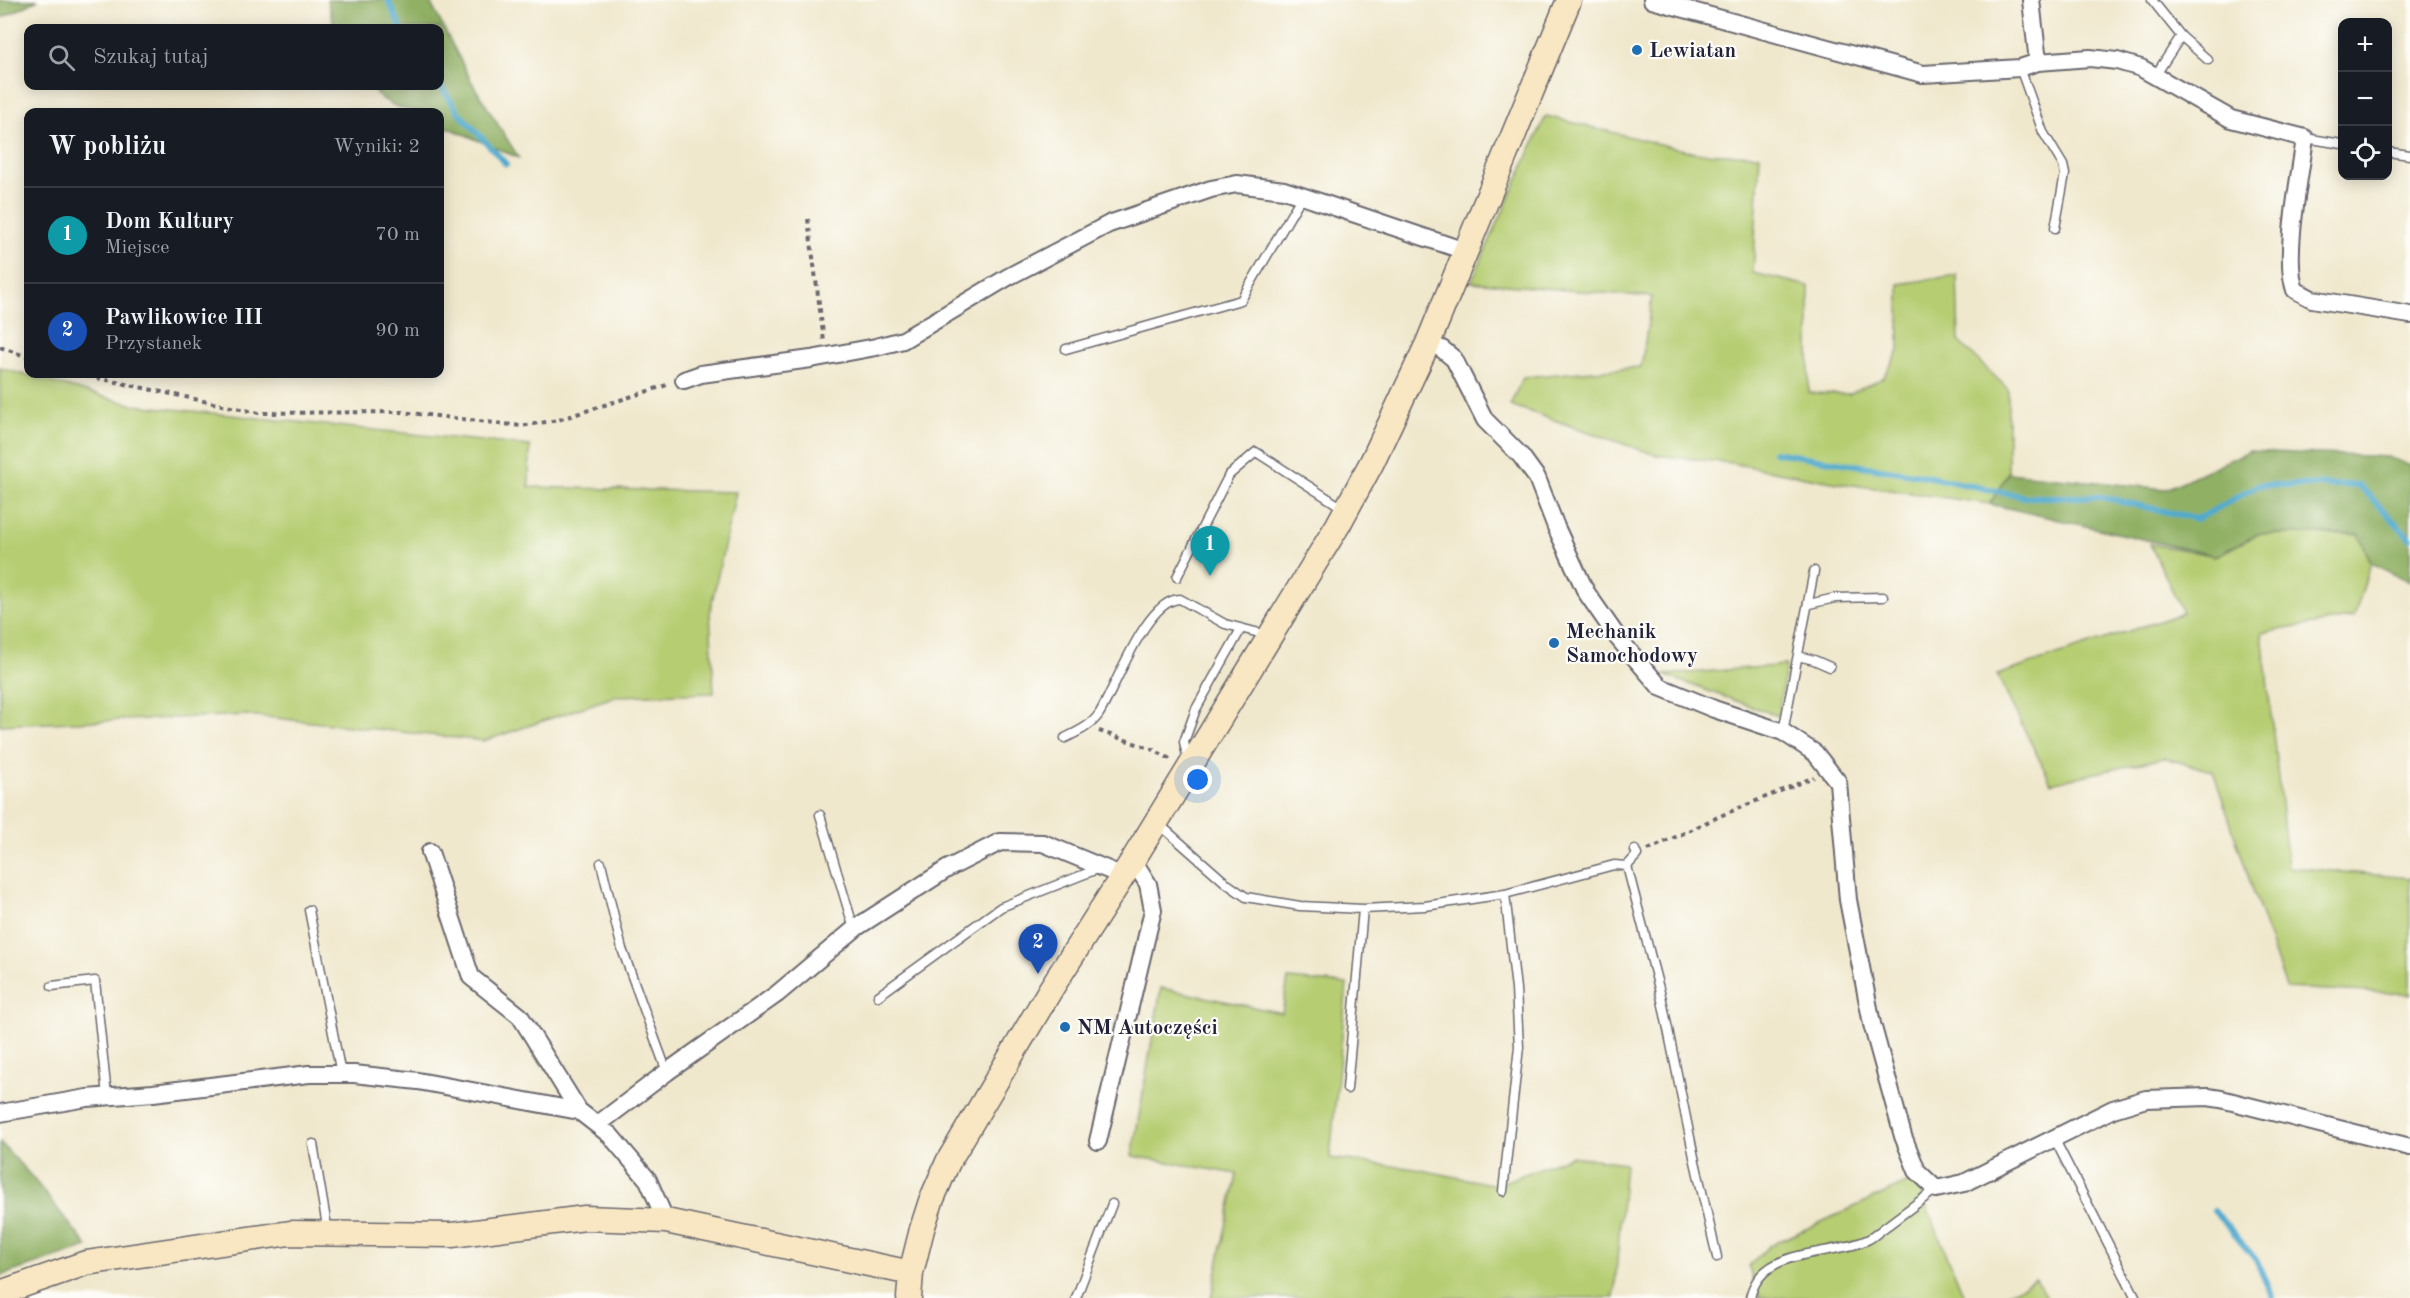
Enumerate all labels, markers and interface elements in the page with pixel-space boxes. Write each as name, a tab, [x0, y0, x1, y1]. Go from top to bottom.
map controls	[2338, 18, 2392, 180]
button: +	[2338, 18, 2392, 72]
search box	[24, 24, 444, 90]
icon: search	[45, 41, 78, 74]
place label: Lewiatan	[1649, 41, 1736, 62]
marker: Lewiatan	[1630, 43, 1644, 57]
text: Szukaj tutaj	[93, 46, 209, 68]
button: −	[2338, 72, 2392, 126]
button: locate	[2338, 126, 2392, 180]
text: W pobliżu	[48, 134, 166, 160]
text: Wyniki: 2	[333, 137, 420, 157]
text: Dom Kultury	[105, 211, 234, 233]
text: 1	[62, 225, 73, 245]
text: 70 m	[375, 225, 420, 245]
text: Miejsce	[105, 238, 169, 258]
text: Pawlikowice III	[105, 307, 263, 329]
text: 2	[62, 321, 73, 341]
text: 90 m	[375, 321, 420, 341]
text: Przystanek	[105, 334, 202, 354]
pin: 1	[1190, 526, 1230, 576]
place label: Mechanik Samochodowy	[1566, 622, 1698, 667]
marker: Mechanik Samochodowy	[1547, 636, 1561, 650]
your location	[1183, 765, 1212, 794]
pin: 2	[1018, 924, 1058, 974]
place label: NM Autoczęści	[1077, 1018, 1218, 1039]
marker: NM Autoczęści	[1058, 1020, 1072, 1034]

